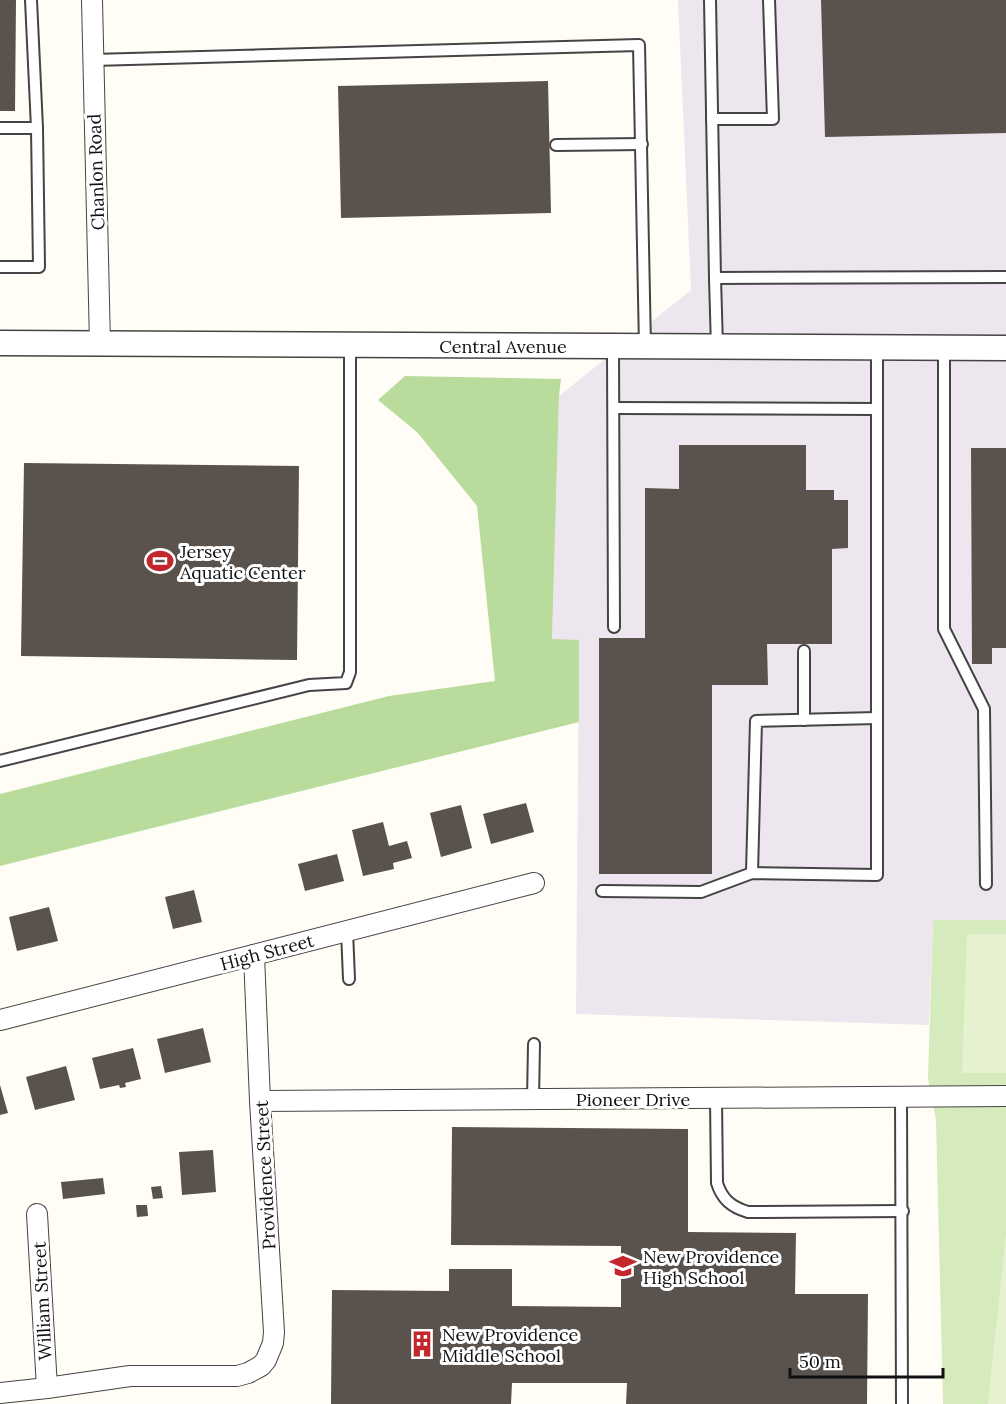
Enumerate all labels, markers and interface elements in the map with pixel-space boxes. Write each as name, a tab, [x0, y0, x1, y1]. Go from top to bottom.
street label: Chanlon Road	[82, 113, 110, 231]
street label: Central Avenue	[439, 335, 567, 358]
place label: Jersey Aquatic Center	[179, 540, 306, 584]
sports icon: Jersey Aquatic Center	[145, 546, 175, 576]
street label: High Street	[218, 928, 316, 976]
street label: Pioneer Drive	[576, 1088, 690, 1111]
street label: Providence Street	[250, 1100, 280, 1250]
street label: William Street	[27, 1241, 57, 1361]
place label: New Providence High School	[643, 1245, 779, 1289]
school or university icon: New Providence High School	[608, 1251, 638, 1281]
place label: New Providence Middle School	[442, 1323, 578, 1367]
building icon: New Providence Middle School	[407, 1329, 437, 1359]
scale bar	[790, 1341, 943, 1379]
text: 50 m	[799, 1350, 841, 1373]

